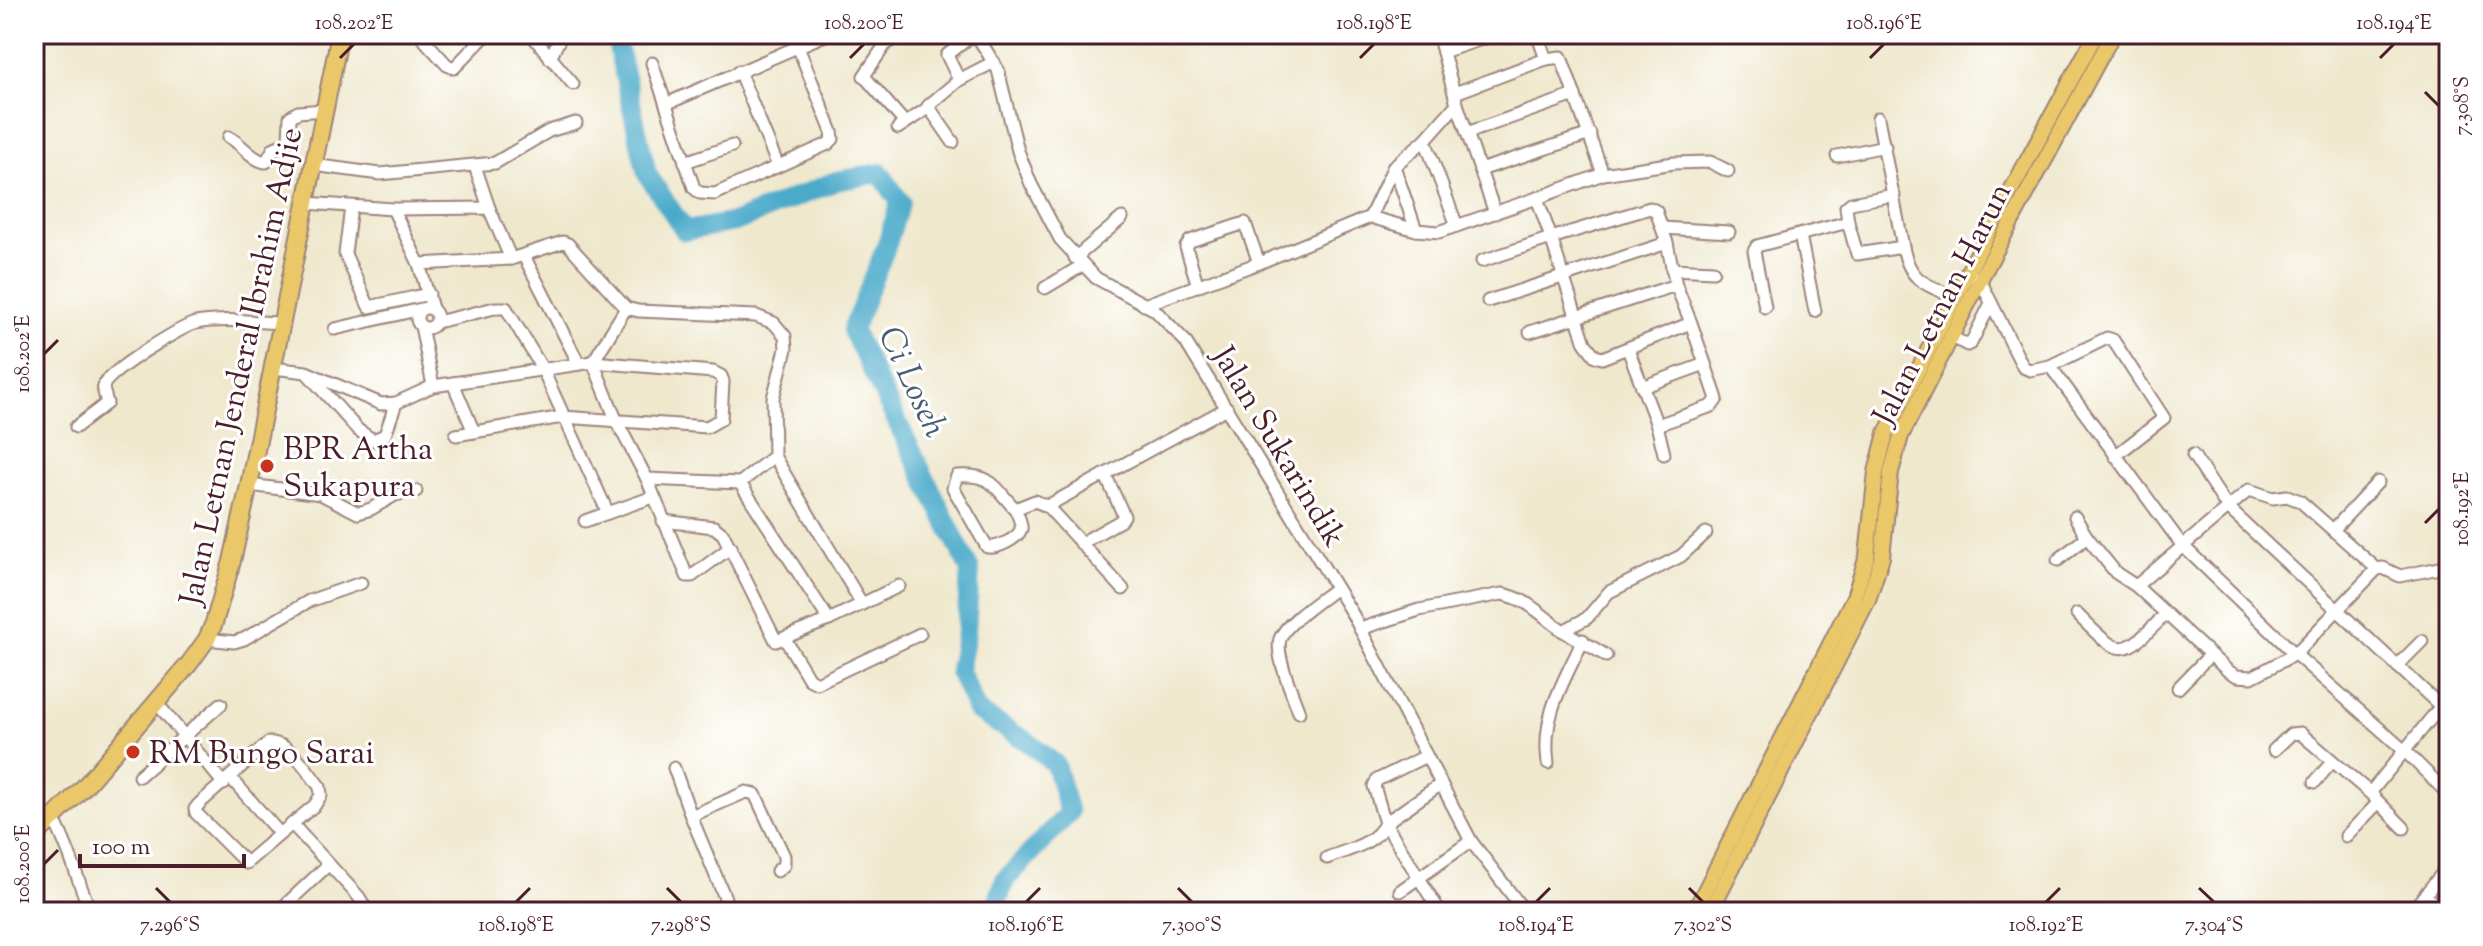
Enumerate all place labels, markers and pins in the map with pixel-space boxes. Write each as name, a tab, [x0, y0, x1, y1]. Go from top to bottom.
place label: BPR Artha Sukapura	[283, 428, 433, 511]
marker: BPR Artha Sukapura	[258, 457, 276, 475]
place label: RM Bungo Sarai	[149, 732, 374, 778]
marker: RM Bungo Sarai	[124, 743, 142, 761]

